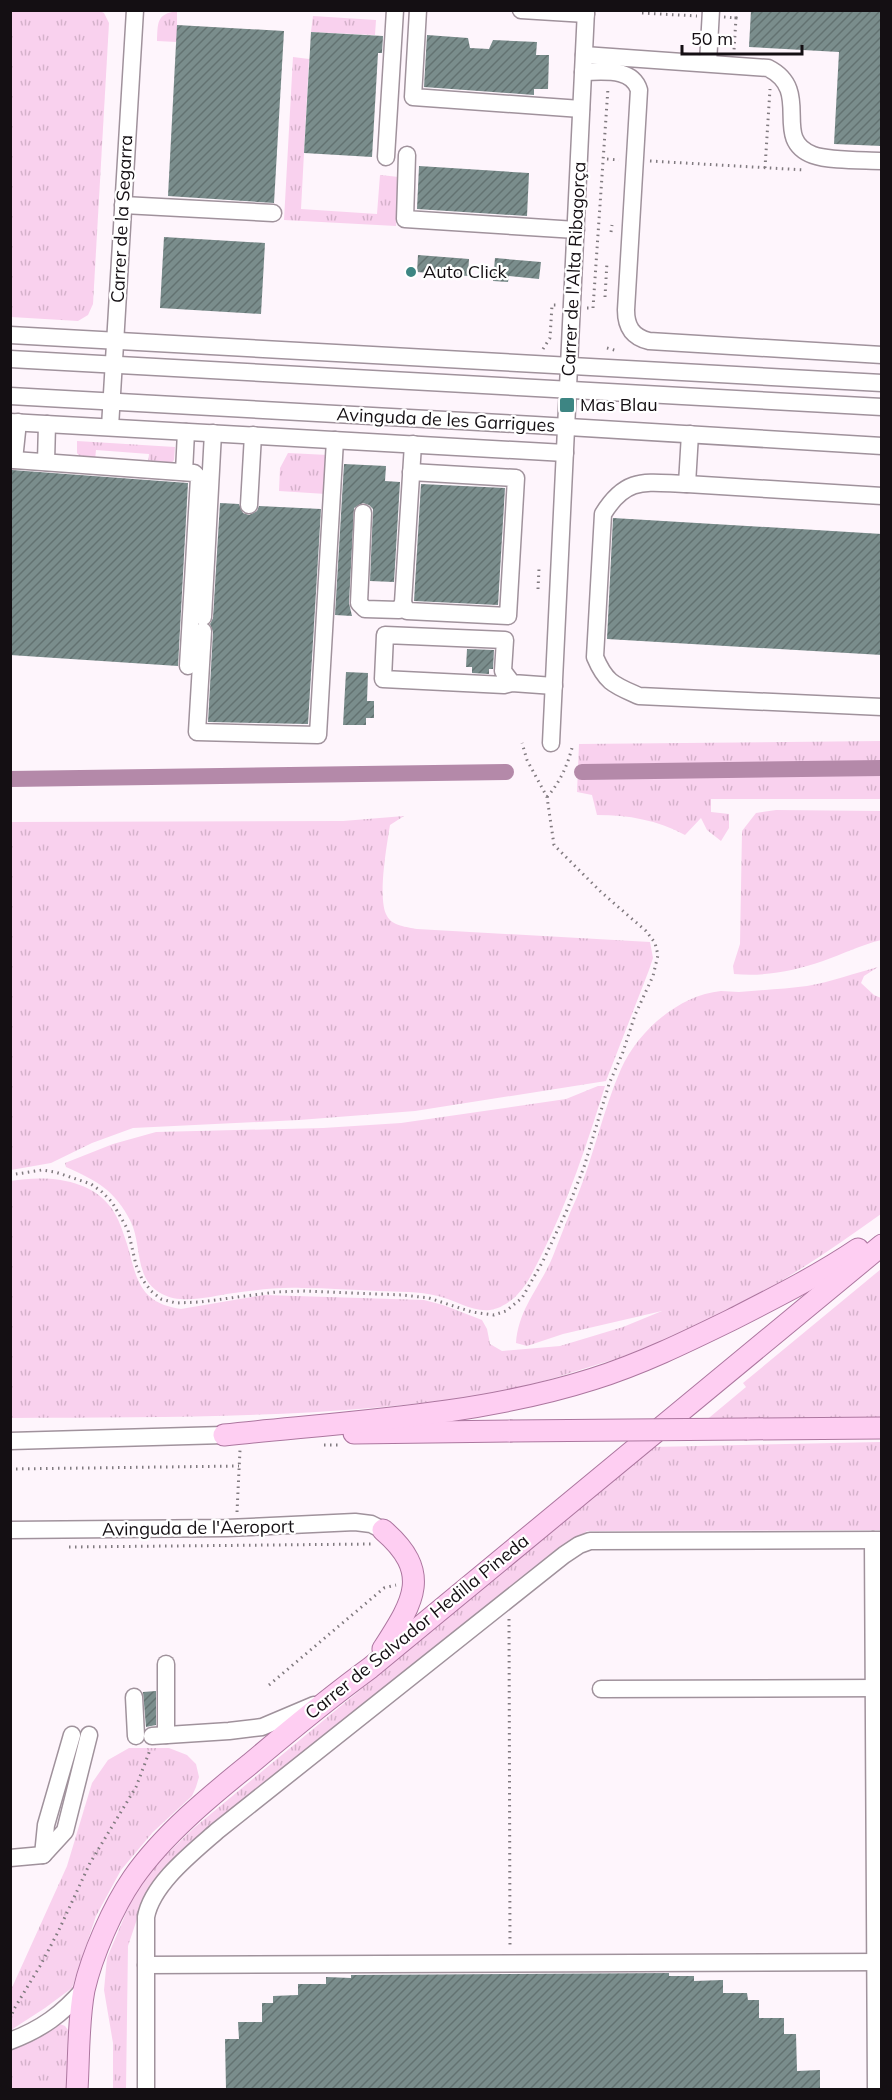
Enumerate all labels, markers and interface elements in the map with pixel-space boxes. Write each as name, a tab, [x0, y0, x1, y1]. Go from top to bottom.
scale bar	[682, 18, 802, 56]
text: 50 m	[691, 27, 733, 50]
street label: Carrer de la Segarra	[106, 134, 137, 304]
street label: Carrer de l'Alta Ribagorça	[556, 161, 591, 377]
place label: Auto Click	[423, 260, 508, 283]
marker: Auto Click	[404, 265, 418, 279]
place label: Mas Blau	[580, 393, 658, 416]
marker: Mas Blau	[558, 396, 576, 414]
street label: Avinguda de les Garrigues	[336, 402, 556, 437]
street label: Avinguda de l'Aeroport	[102, 1514, 294, 1541]
street label: Carrer de Salvador Hedilla Pineda	[300, 1529, 533, 1724]

